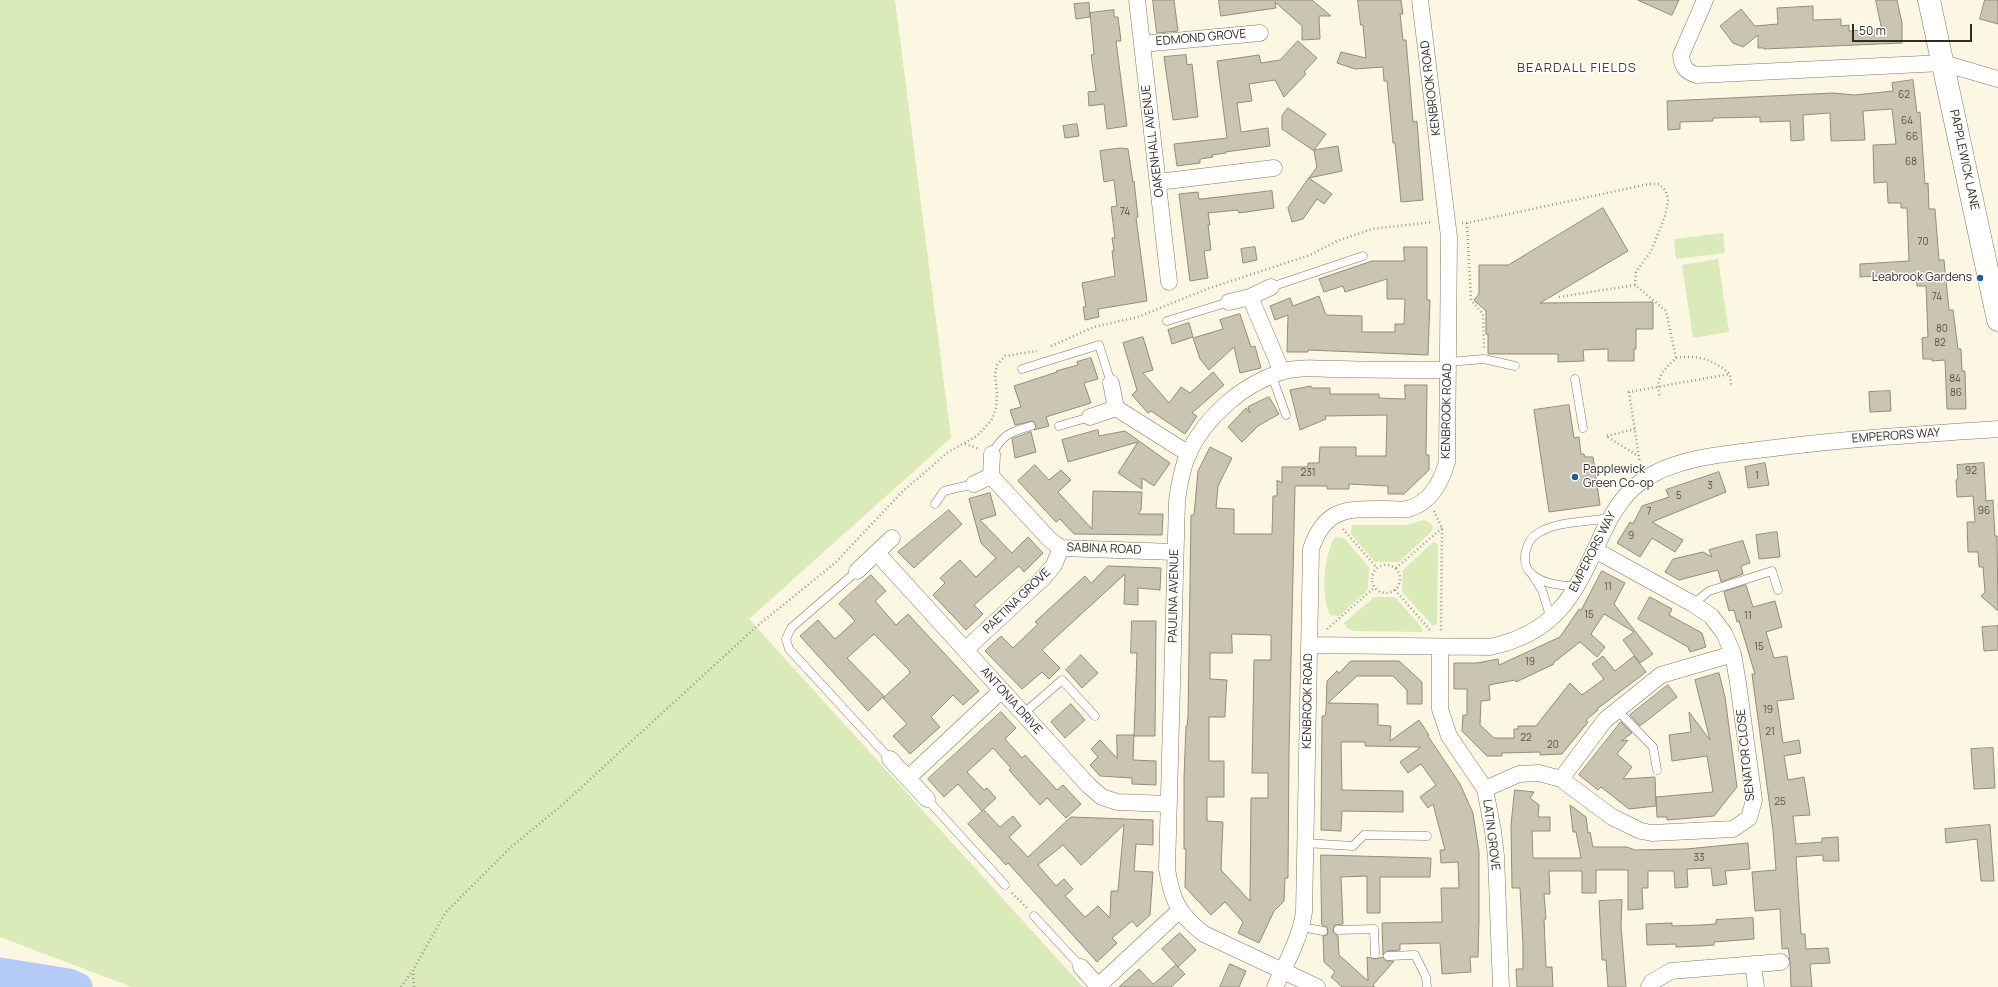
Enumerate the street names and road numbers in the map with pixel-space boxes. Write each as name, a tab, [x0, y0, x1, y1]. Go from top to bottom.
street label: EDMOND GROVE	[1155, 27, 1247, 49]
street label: KENBROOK ROAD	[1418, 40, 1444, 136]
street label: OAKENHALL AVENUE	[1139, 84, 1167, 198]
street label: PAPPLEWICK LANE	[1946, 108, 1982, 212]
street label: KENBROOK ROAD	[1439, 363, 1455, 459]
street label: EMPERORS WAY	[1851, 426, 1941, 446]
street label: EMPERORS WAY	[1566, 509, 1620, 595]
street label: SABINA ROAD	[1066, 540, 1142, 558]
street label: PAULINA AVENUE	[1166, 549, 1182, 643]
street label: PAETINA GROVE	[980, 565, 1054, 637]
street label: KENBROOK ROAD	[1300, 653, 1316, 749]
street label: ANTONIA DRIVE	[977, 665, 1045, 737]
street label: SENATOR CLOSE	[1734, 708, 1758, 802]
street label: LATIN GROVE	[1479, 798, 1503, 872]

